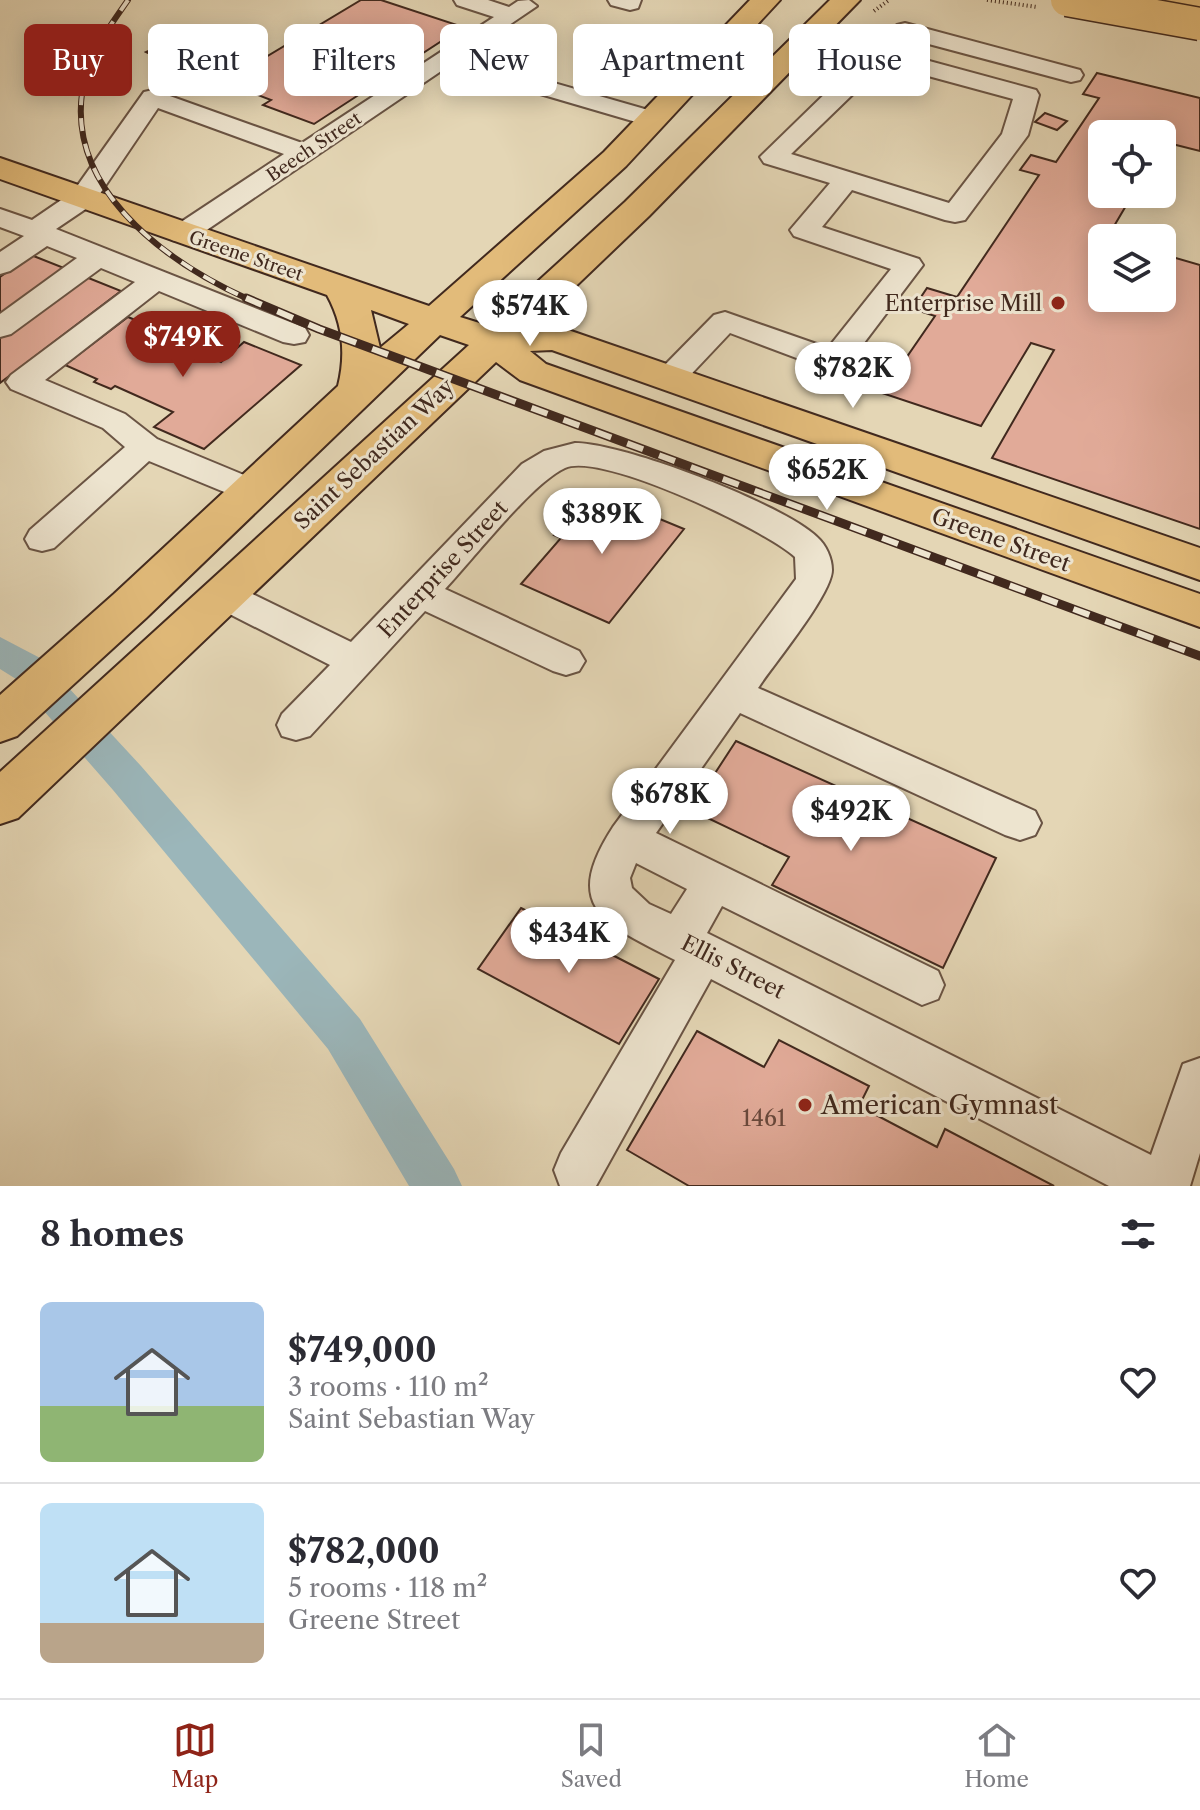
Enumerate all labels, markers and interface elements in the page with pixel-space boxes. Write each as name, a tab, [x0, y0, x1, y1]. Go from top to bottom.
chip: Buy	[24, 24, 132, 96]
chip: Rent	[148, 24, 268, 96]
chip: Filters	[284, 24, 424, 96]
chip: New	[440, 24, 557, 96]
chip: Apartment	[573, 24, 773, 96]
chip: House	[789, 24, 930, 96]
street label: Beech Street	[263, 107, 366, 187]
map controls	[1088, 120, 1176, 312]
button: locate	[1088, 120, 1176, 208]
button: layers	[1088, 224, 1176, 312]
street label: Greene Street	[186, 226, 307, 286]
pin: $574K	[474, 280, 586, 348]
text: $574K	[491, 290, 569, 322]
place label: Enterprise Mill	[884, 290, 1042, 317]
marker: Enterprise Mill	[1049, 294, 1067, 312]
pin: $749K	[127, 311, 239, 379]
text: $749K	[144, 321, 222, 353]
pin: $782K	[797, 342, 909, 410]
text: $782K	[813, 352, 893, 384]
street label: Saint Sebastian Way	[288, 372, 460, 535]
pin: $652K	[771, 444, 883, 512]
text: $652K	[787, 454, 867, 486]
pin: $389K	[546, 488, 658, 556]
street label: Enterprise Street	[372, 495, 514, 643]
text: $389K	[561, 498, 643, 530]
street label: Greene Street	[928, 502, 1074, 578]
pin: $678K	[614, 768, 726, 836]
text: $678K	[630, 778, 710, 810]
pin: $492K	[795, 785, 907, 853]
text: $492K	[810, 795, 892, 827]
pin: $434K	[513, 907, 625, 975]
text: $434K	[529, 917, 609, 949]
street label: Ellis Street	[677, 929, 790, 1005]
place label: American Gymnast	[820, 1089, 1059, 1121]
marker: American Gymnast	[796, 1096, 814, 1114]
house number: 1461	[742, 1105, 786, 1132]
icon: filters	[1116, 1212, 1160, 1256]
text: 8 homes	[40, 1213, 184, 1255]
text: $749,000	[288, 1329, 437, 1371]
icon: home	[104, 1334, 200, 1430]
icon: heart	[1116, 1360, 1160, 1404]
text: 3 rooms · 110 m²	[288, 1371, 489, 1403]
text: Saint Sebastian Way	[288, 1403, 535, 1435]
text: $782,000	[288, 1530, 440, 1572]
icon: home	[104, 1535, 200, 1631]
icon: heart	[1116, 1561, 1160, 1605]
text: 5 rooms · 118 m²	[288, 1572, 487, 1604]
text: Greene Street	[288, 1604, 460, 1636]
tab: Map	[171, 1718, 218, 1793]
tab: Saved	[561, 1718, 622, 1793]
tab: Home	[964, 1718, 1029, 1793]

